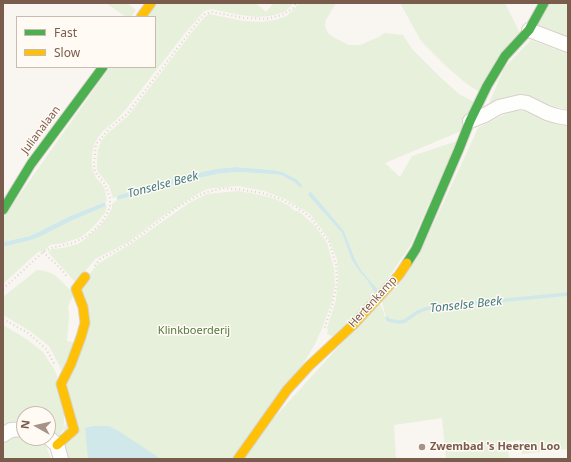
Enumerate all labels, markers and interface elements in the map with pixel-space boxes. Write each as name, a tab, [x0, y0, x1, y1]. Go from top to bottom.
legend	[16, 16, 156, 68]
text: Fast	[54, 24, 77, 41]
text: Slow	[54, 44, 80, 61]
street label: Julianalaan	[19, 103, 63, 157]
water label: Tonselse Beek	[126, 169, 200, 201]
street label: Hertenkamp	[346, 274, 400, 330]
water label: Tonselse Beek	[429, 294, 503, 316]
park label: Klinkboerderij	[158, 324, 230, 338]
north arrow	[16, 406, 56, 446]
text: N	[17, 419, 33, 430]
place label: Zwembad 's Heeren Loo	[430, 440, 560, 454]
marker: Zwembad 's Heeren Loo	[417, 442, 427, 452]

